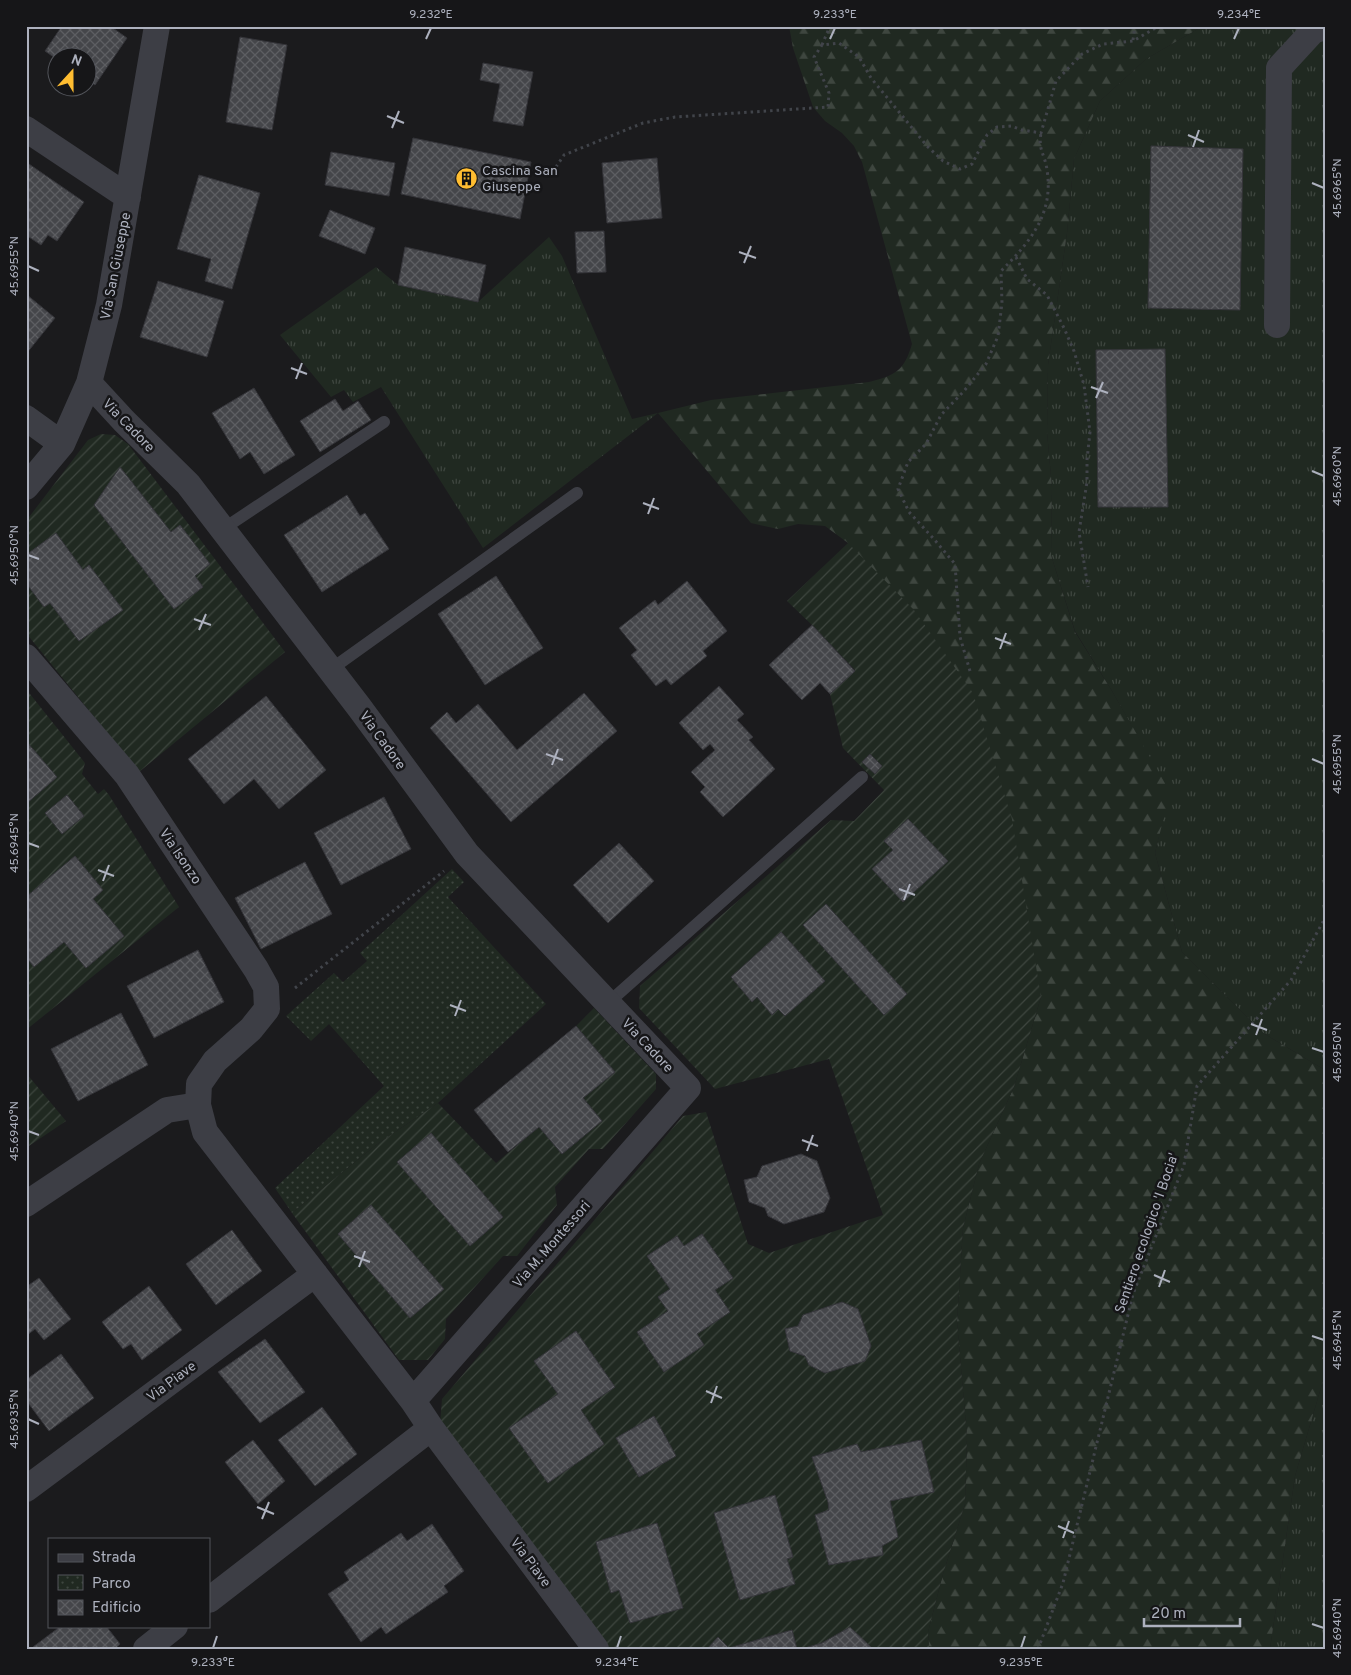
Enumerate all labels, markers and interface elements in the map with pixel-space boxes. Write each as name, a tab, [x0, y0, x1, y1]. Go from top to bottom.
text: 9.232°E	[409, 7, 453, 23]
text: 9.233°E	[813, 7, 857, 23]
text: 9.234°E	[1217, 7, 1261, 23]
north arrow	[48, 48, 98, 98]
text: N	[68, 52, 84, 71]
text: 45.6965°N	[1330, 158, 1346, 218]
place label: Cascina San Giuseppe	[482, 163, 558, 196]
building icon: Cascina San Giuseppe	[454, 166, 478, 190]
street label: Via San Giuseppe	[98, 211, 135, 321]
text: 45.6955°N	[7, 236, 23, 296]
street label: Via Cadore	[98, 396, 158, 456]
text: 45.6960°N	[1330, 446, 1346, 506]
text: 45.6950°N	[7, 525, 23, 585]
street label: Via Cadore	[355, 708, 409, 773]
text: 45.6955°N	[1330, 734, 1346, 794]
text: 45.6945°N	[7, 813, 23, 873]
street label: Via Isonzo	[155, 826, 205, 888]
street label: Via Cadore	[617, 1015, 676, 1077]
text: 45.6950°N	[1330, 1022, 1346, 1082]
text: 45.6940°N	[7, 1101, 23, 1161]
street label: Sentiero ecologico 'I Bocia'	[1112, 1151, 1183, 1316]
street label: Via M. Montessori	[510, 1198, 595, 1292]
text: 45.6945°N	[1330, 1310, 1346, 1370]
street label: Via Piave	[144, 1358, 200, 1406]
text: 45.6935°N	[7, 1389, 23, 1449]
street label: Via Piave	[506, 1535, 554, 1591]
legend	[48, 1538, 210, 1628]
text: Strada	[92, 1549, 136, 1568]
text: Parco	[92, 1575, 131, 1594]
scale bar	[1144, 1595, 1240, 1627]
text: 45.6940°N	[1330, 1598, 1346, 1658]
text: Edificio	[92, 1599, 141, 1618]
text: 20 m	[1151, 1605, 1186, 1624]
text: 9.233°E	[191, 1655, 235, 1671]
text: 9.234°E	[595, 1655, 639, 1671]
text: 9.235°E	[999, 1655, 1043, 1671]

